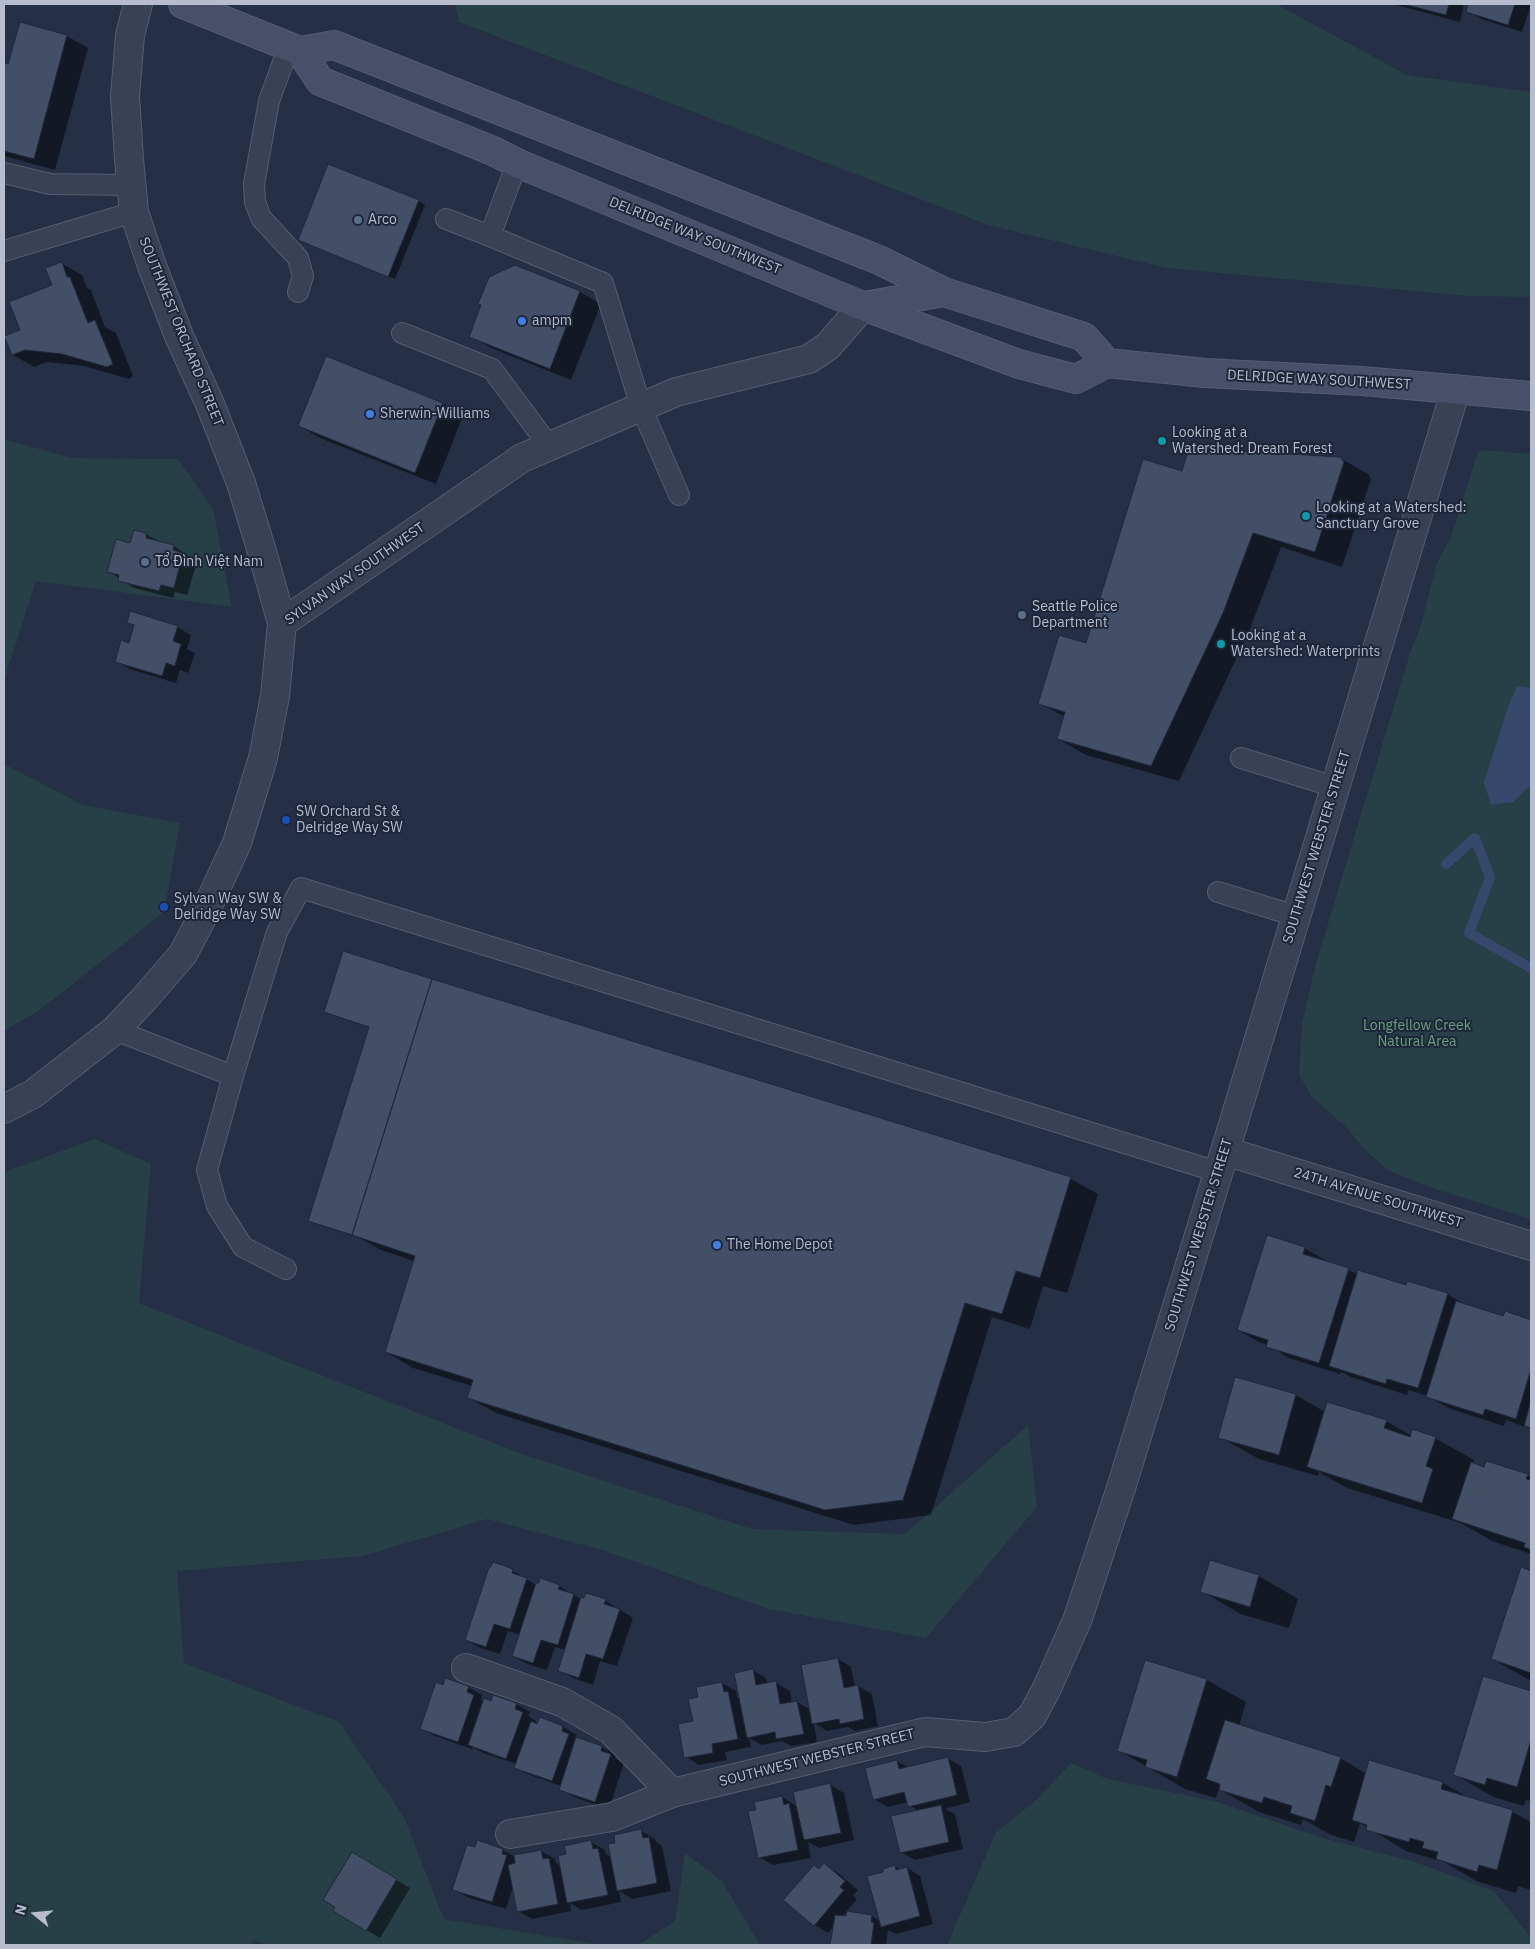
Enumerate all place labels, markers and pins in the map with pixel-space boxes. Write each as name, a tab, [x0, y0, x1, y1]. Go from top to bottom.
place label: Arco	[368, 212, 397, 228]
marker: Arco	[352, 214, 364, 226]
place label: ampm	[532, 313, 572, 329]
marker: ampm	[516, 315, 528, 327]
place label: Sherwin-Williams	[380, 406, 490, 422]
marker: Sherwin-Williams	[364, 408, 376, 420]
place label: Looking at a Watershed: Dream Forest	[1172, 425, 1332, 458]
marker: Looking at a Watershed: Dream Forest	[1156, 435, 1168, 447]
place label: Looking at a Watershed: Sanctuary Grove	[1316, 500, 1467, 532]
marker: Looking at a Watershed: Sanctuary Grove	[1300, 510, 1312, 522]
place label: Tổ Đình Việt Nam	[155, 554, 263, 570]
marker: Tổ Đình Việt Nam	[139, 556, 151, 568]
place label: Seattle Police Department	[1032, 599, 1118, 632]
marker: Seattle Police Department	[1016, 609, 1028, 621]
place label: Looking at a Watershed: Waterprints	[1231, 628, 1380, 660]
marker: Looking at a Watershed: Waterprints	[1215, 638, 1227, 650]
place label: SW Orchard St & Delridge Way SW	[296, 804, 403, 836]
marker: SW Orchard St & Delridge Way SW	[280, 814, 292, 826]
place label: Sylvan Way SW & Delridge Way SW	[174, 891, 282, 924]
marker: Sylvan Way SW & Delridge Way SW	[158, 901, 170, 913]
place label: The Home Depot	[727, 1237, 833, 1253]
marker: The Home Depot	[711, 1239, 723, 1251]

